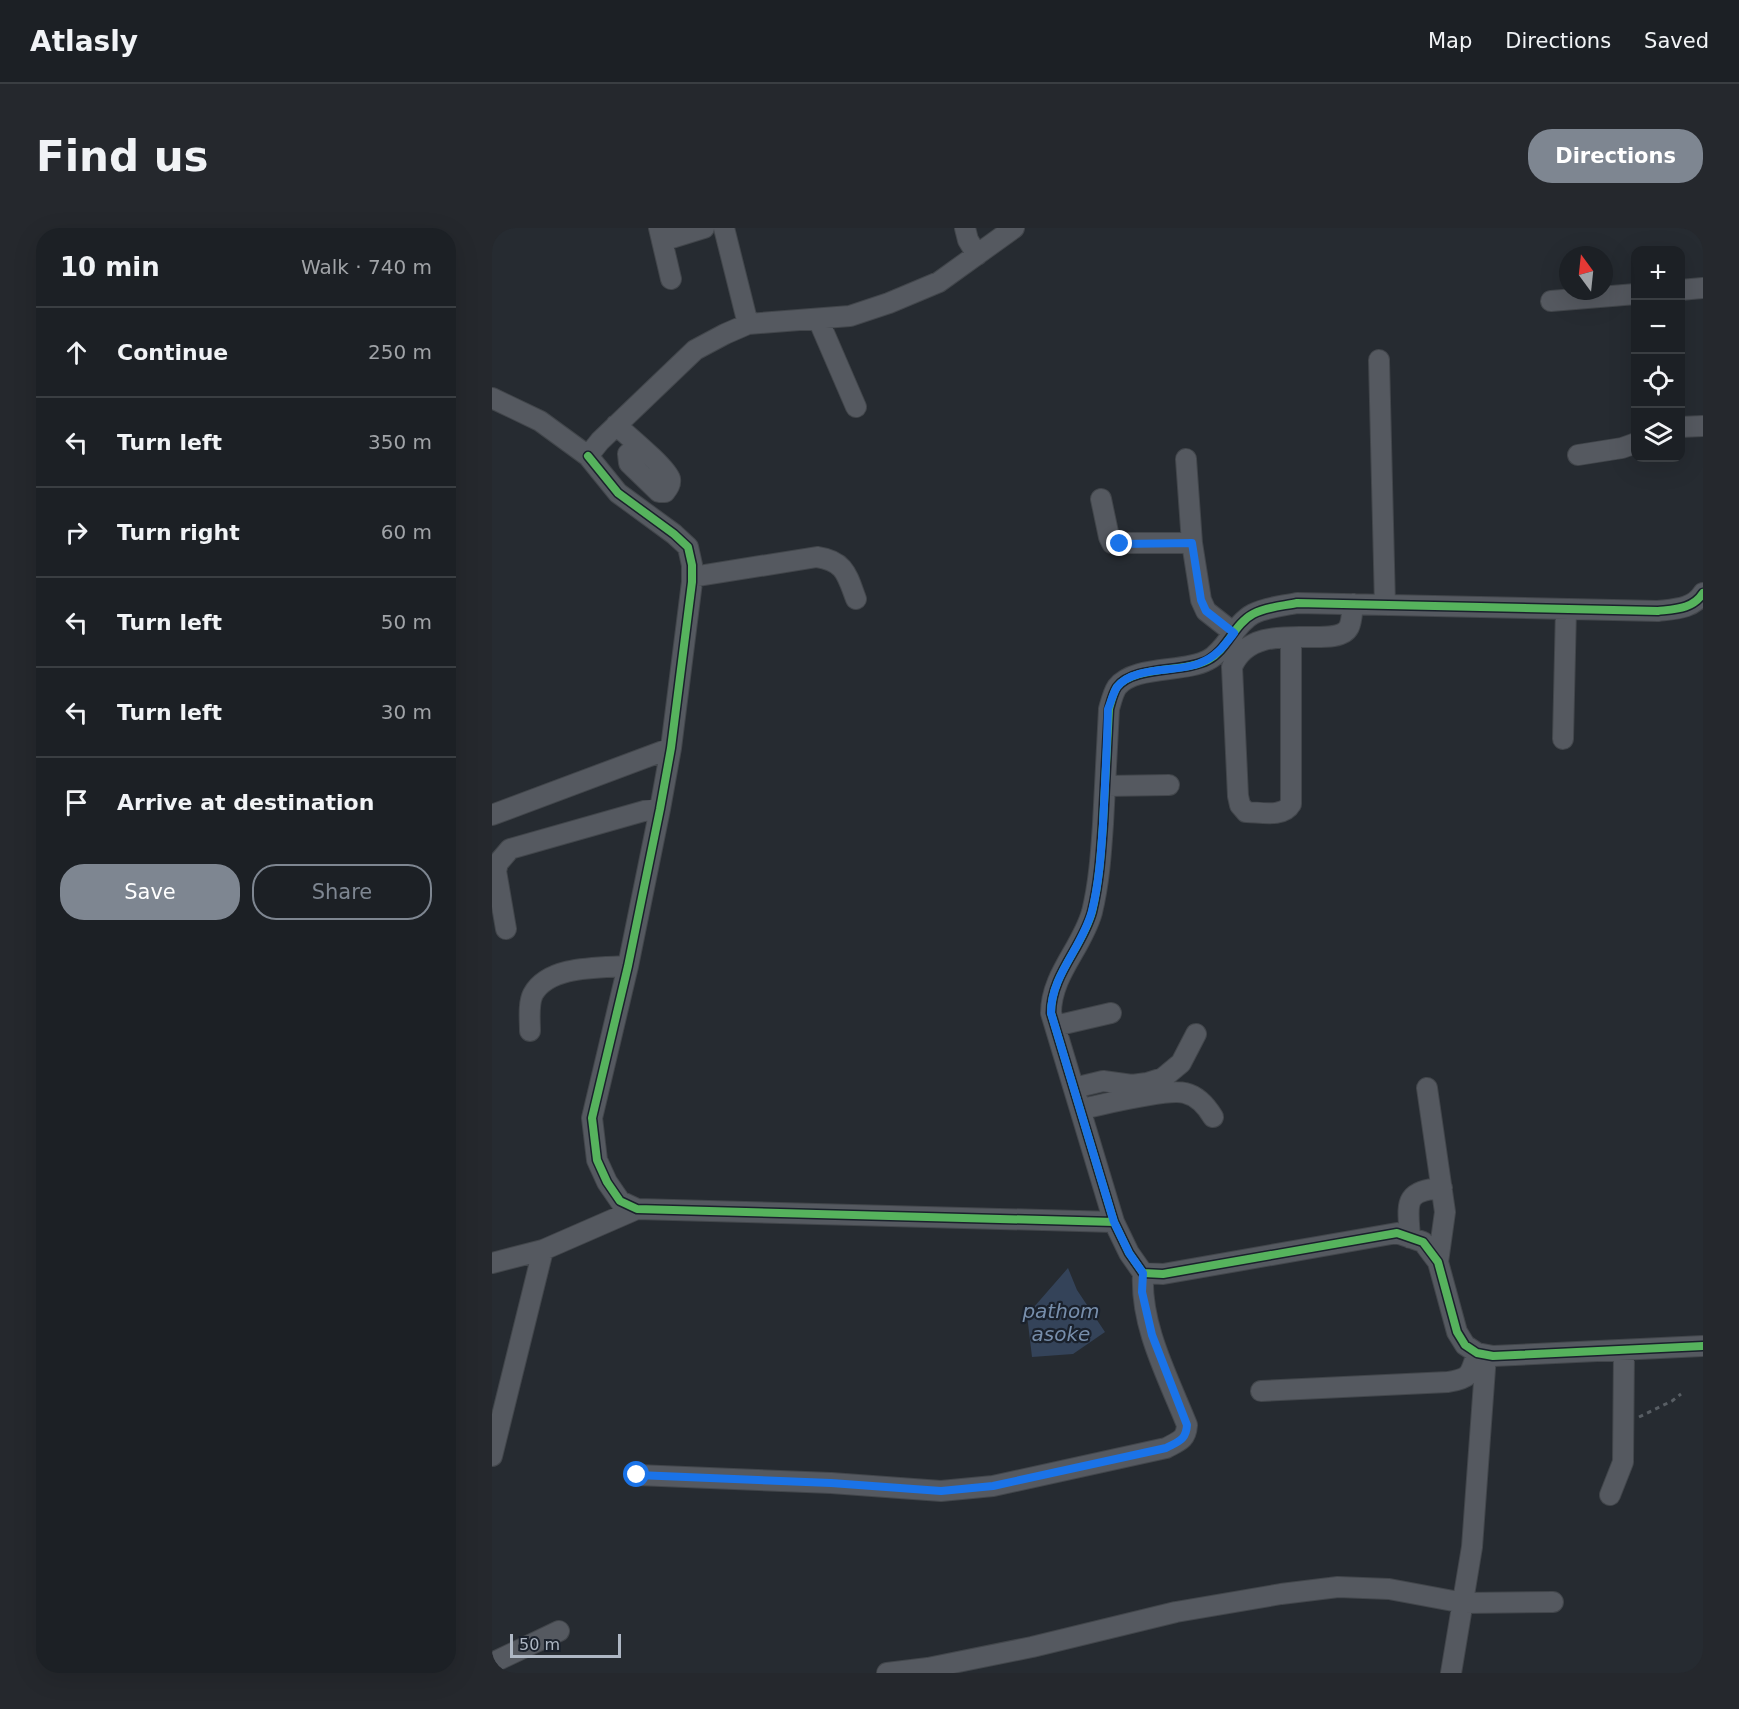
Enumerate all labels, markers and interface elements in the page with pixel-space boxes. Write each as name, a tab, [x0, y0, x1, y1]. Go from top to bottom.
text: Atlasly	[30, 25, 138, 58]
text: Map	[1428, 29, 1472, 53]
text: Directions	[1505, 29, 1611, 53]
text: Saved	[1644, 29, 1709, 53]
button: Directions	[1528, 129, 1703, 183]
text: Find us	[36, 132, 209, 181]
north arrow	[1559, 246, 1613, 300]
map controls	[1631, 246, 1685, 462]
button: +	[1631, 246, 1685, 300]
text: 10 min	[60, 252, 160, 282]
text: Walk · 740 m	[301, 255, 432, 279]
button: −	[1631, 300, 1685, 354]
icon: ahead	[60, 336, 93, 369]
text: Continue	[117, 340, 228, 365]
text: 250 m	[368, 340, 432, 364]
button: locate	[1631, 354, 1685, 408]
button: layers	[1631, 408, 1685, 462]
icon: left	[60, 426, 93, 459]
text: Turn left	[117, 430, 222, 455]
text: 350 m	[368, 430, 432, 454]
icon: right	[60, 516, 93, 549]
text: Turn right	[117, 520, 240, 545]
text: 60 m	[381, 520, 432, 544]
route end	[1106, 530, 1132, 556]
icon: left	[60, 606, 93, 639]
text: Turn left	[117, 610, 222, 635]
text: 50 m	[381, 610, 432, 634]
icon: left	[60, 696, 93, 729]
text: Turn left	[117, 700, 222, 725]
text: 30 m	[381, 700, 432, 724]
icon: arrive	[60, 786, 93, 819]
text: Arrive at destination	[117, 790, 374, 815]
button: Save	[60, 864, 240, 920]
button: Share	[252, 864, 432, 920]
water label: pathom asoke	[1021, 1299, 1100, 1346]
route start	[623, 1461, 649, 1487]
scale bar	[510, 1631, 621, 1658]
text: 50 m	[519, 1635, 560, 1654]

